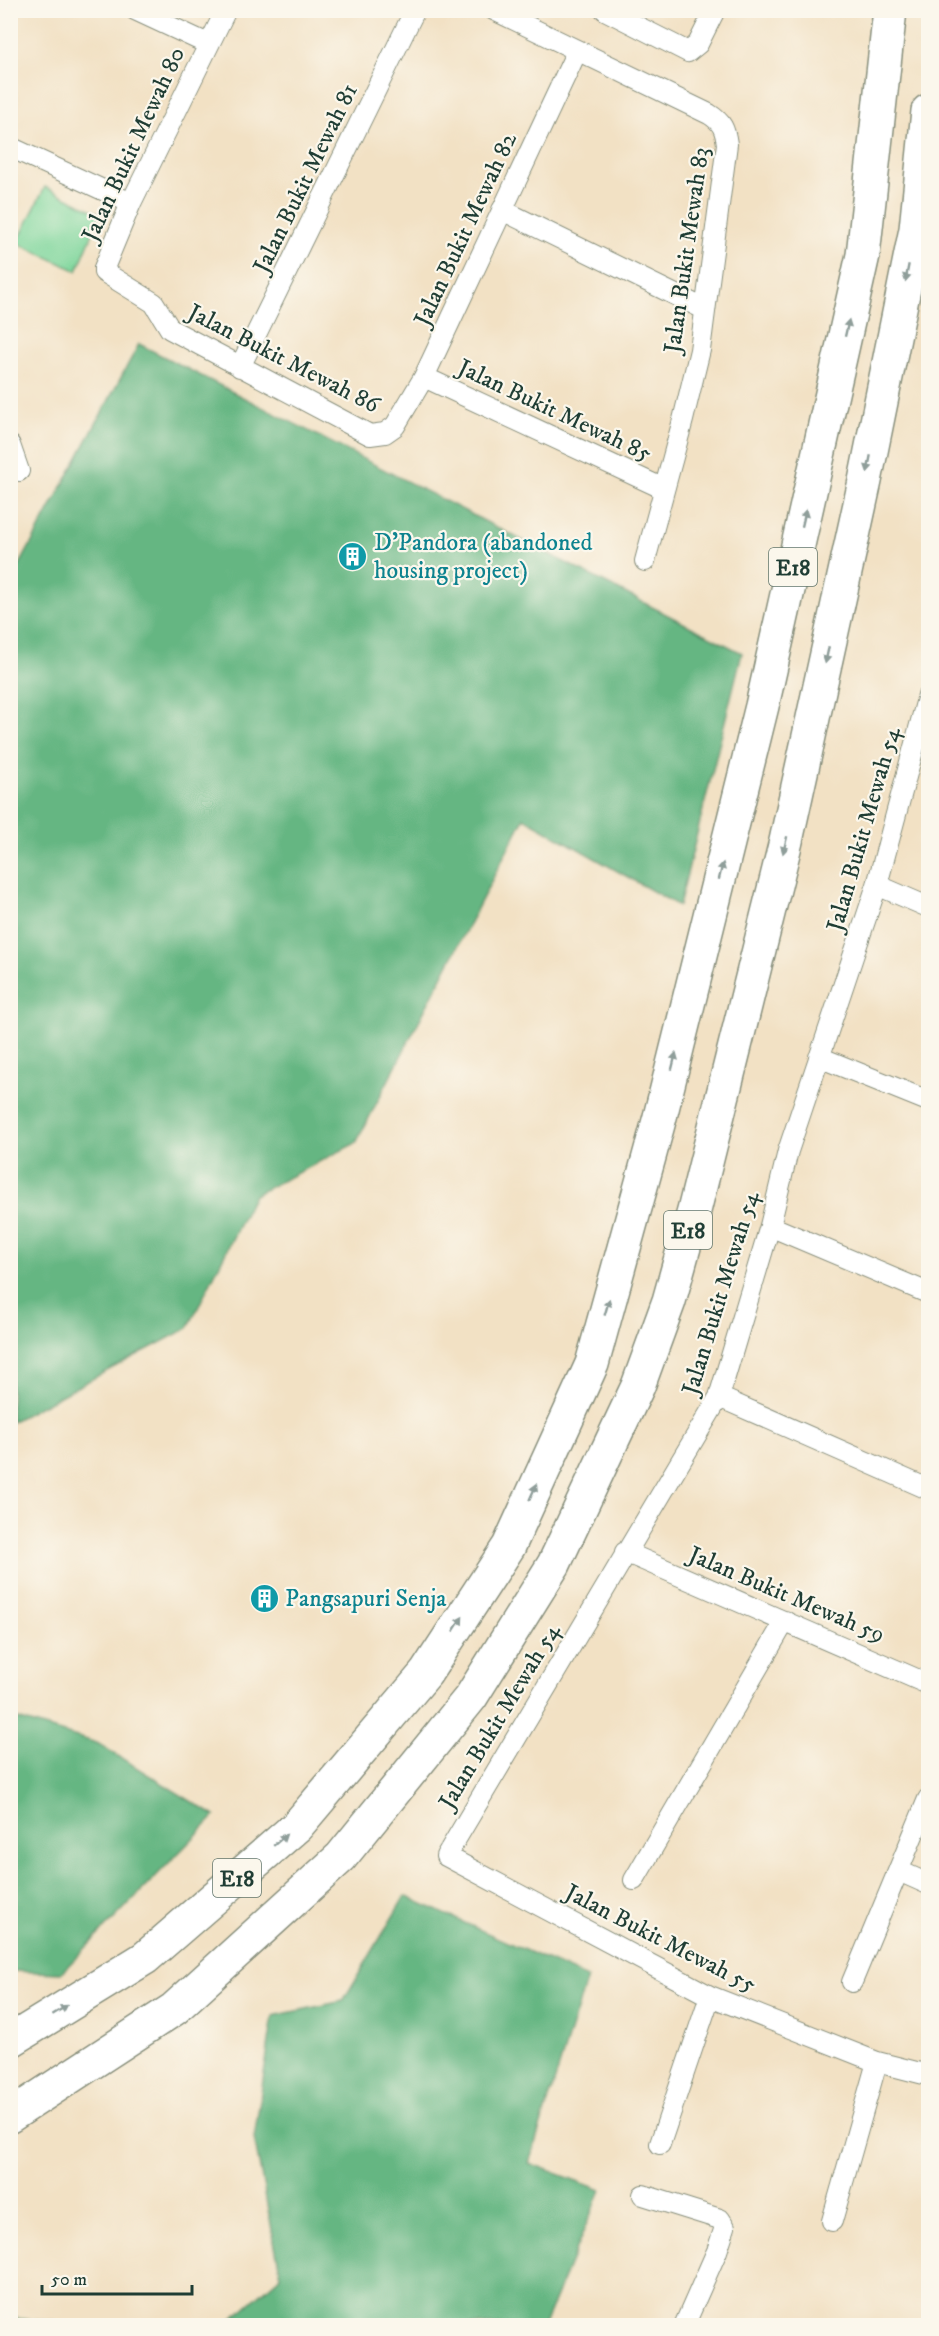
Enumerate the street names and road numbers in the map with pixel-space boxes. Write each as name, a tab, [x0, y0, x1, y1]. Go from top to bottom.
street label: Jalan Bukit Mewah 80	[75, 42, 192, 248]
street label: Jalan Bukit Mewah 81	[246, 79, 365, 280]
street label: Jalan Bukit Mewah 82	[407, 127, 524, 333]
street label: Jalan Bukit Mewah 83	[657, 145, 716, 357]
street label: Jalan Bukit Mewah 86	[181, 297, 386, 421]
street label: Jalan Bukit Mewah 85	[451, 352, 656, 469]
road number: E18	[769, 548, 817, 586]
street label: Jalan Bukit Mewah 54	[820, 723, 908, 937]
street label: Jalan Bukit Mewah 54	[675, 1187, 767, 1401]
road number: E18	[664, 1211, 712, 1249]
street label: Jalan Bukit Mewah 59	[682, 1539, 889, 1650]
street label: Jalan Bukit Mewah 54	[432, 1617, 568, 1816]
road number: E18	[213, 1859, 261, 1897]
street label: Jalan Bukit Mewah 55	[558, 1877, 761, 2000]

